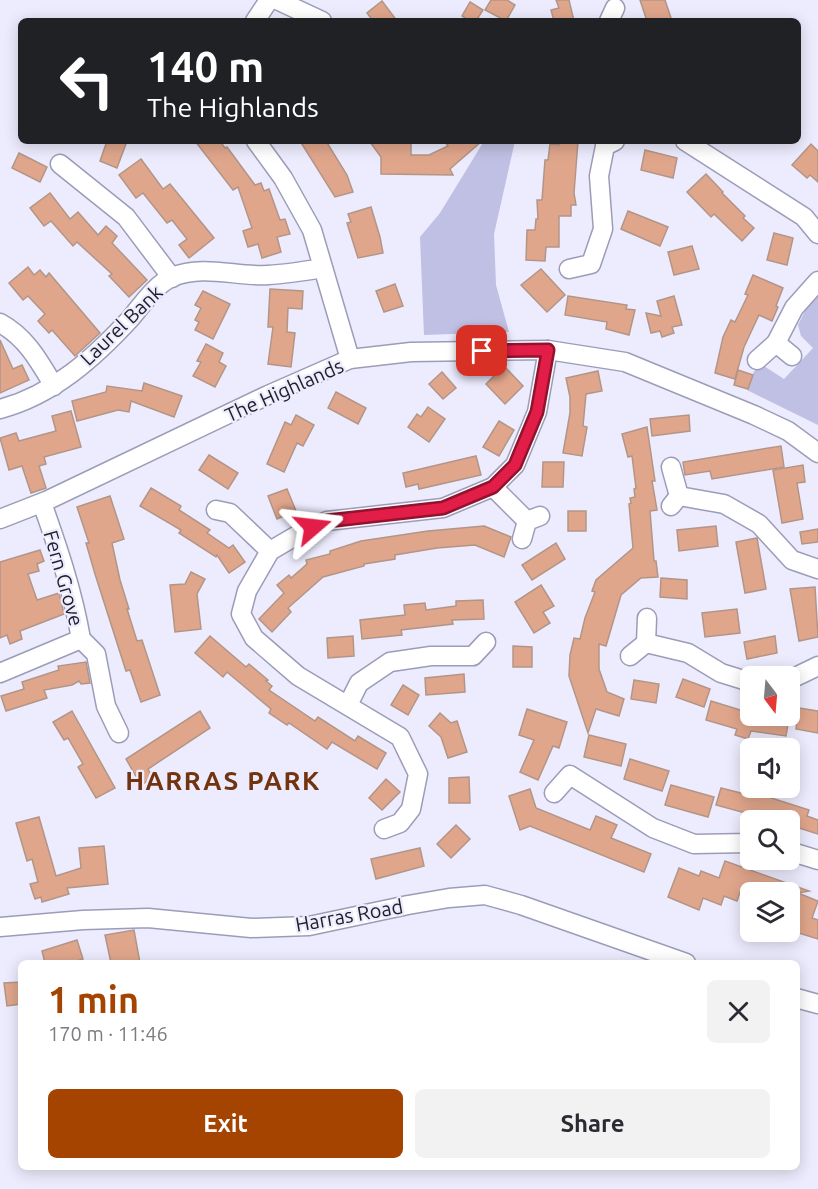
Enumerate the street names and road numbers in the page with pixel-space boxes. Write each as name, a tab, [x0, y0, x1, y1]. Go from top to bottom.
street label: Laurel Bank	[75, 280, 167, 370]
street label: The Highlands	[221, 354, 347, 426]
street label: Fern Grove	[39, 528, 89, 628]
street label: Harras Road	[293, 894, 405, 936]

